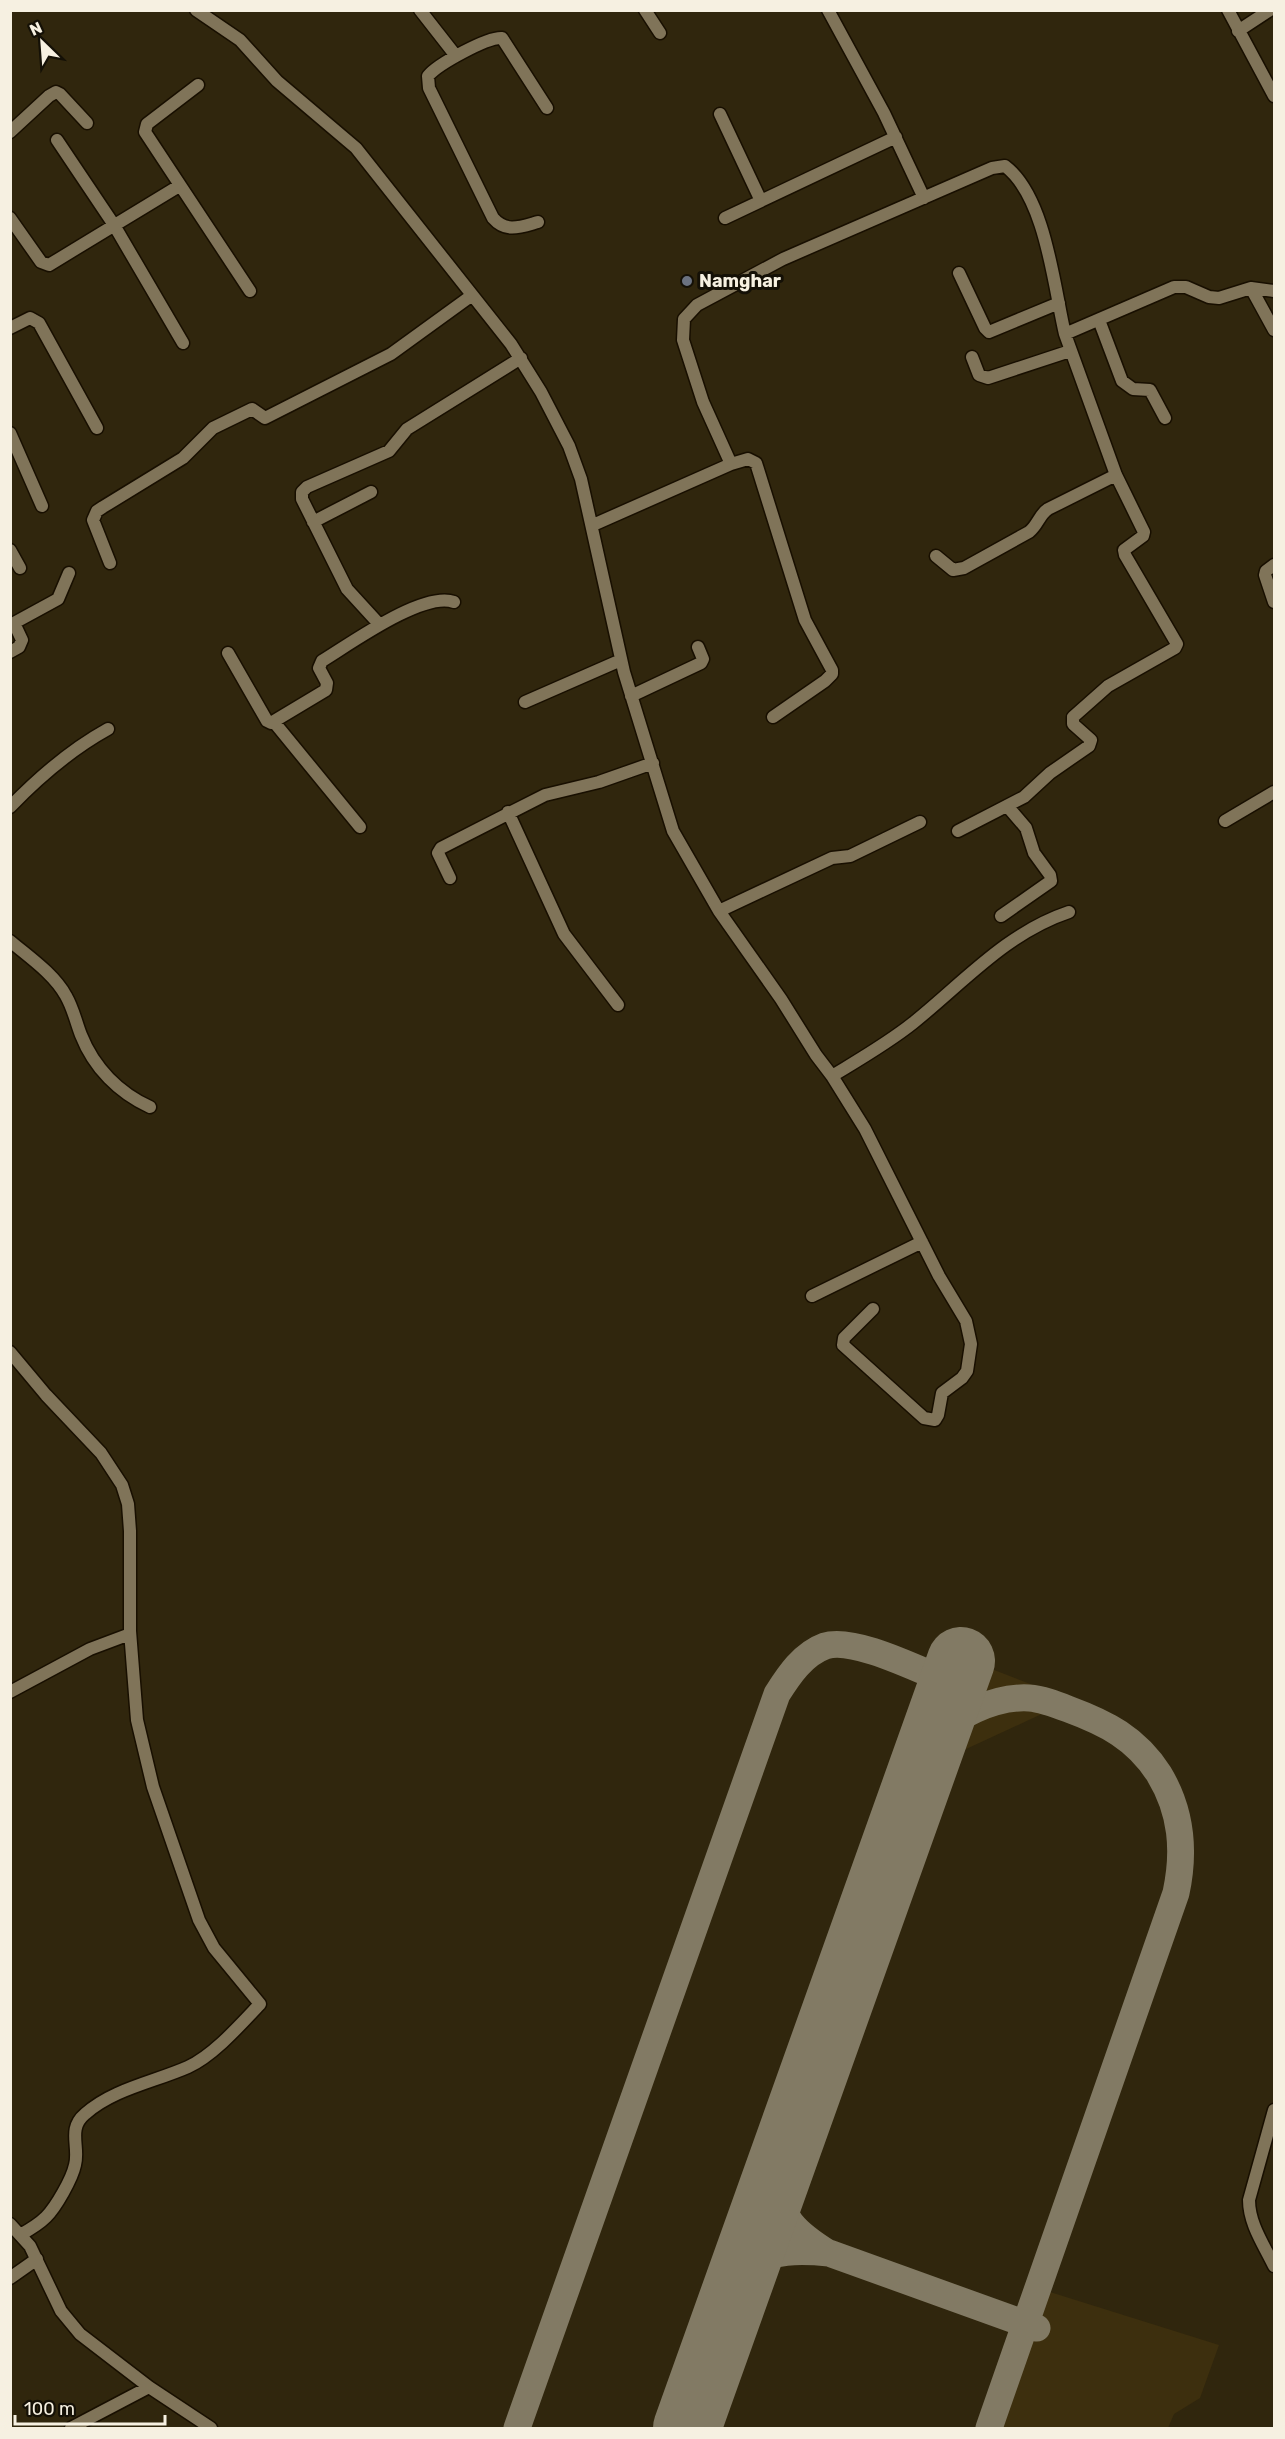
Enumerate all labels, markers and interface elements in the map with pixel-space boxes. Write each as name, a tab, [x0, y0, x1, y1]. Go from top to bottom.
north arrow	[12, 12, 72, 72]
text: N	[27, 18, 45, 40]
place label: Namghar	[699, 270, 781, 292]
marker: Namghar	[680, 274, 694, 288]
scale bar	[15, 2388, 165, 2426]
text: 100 m	[24, 2398, 75, 2420]

